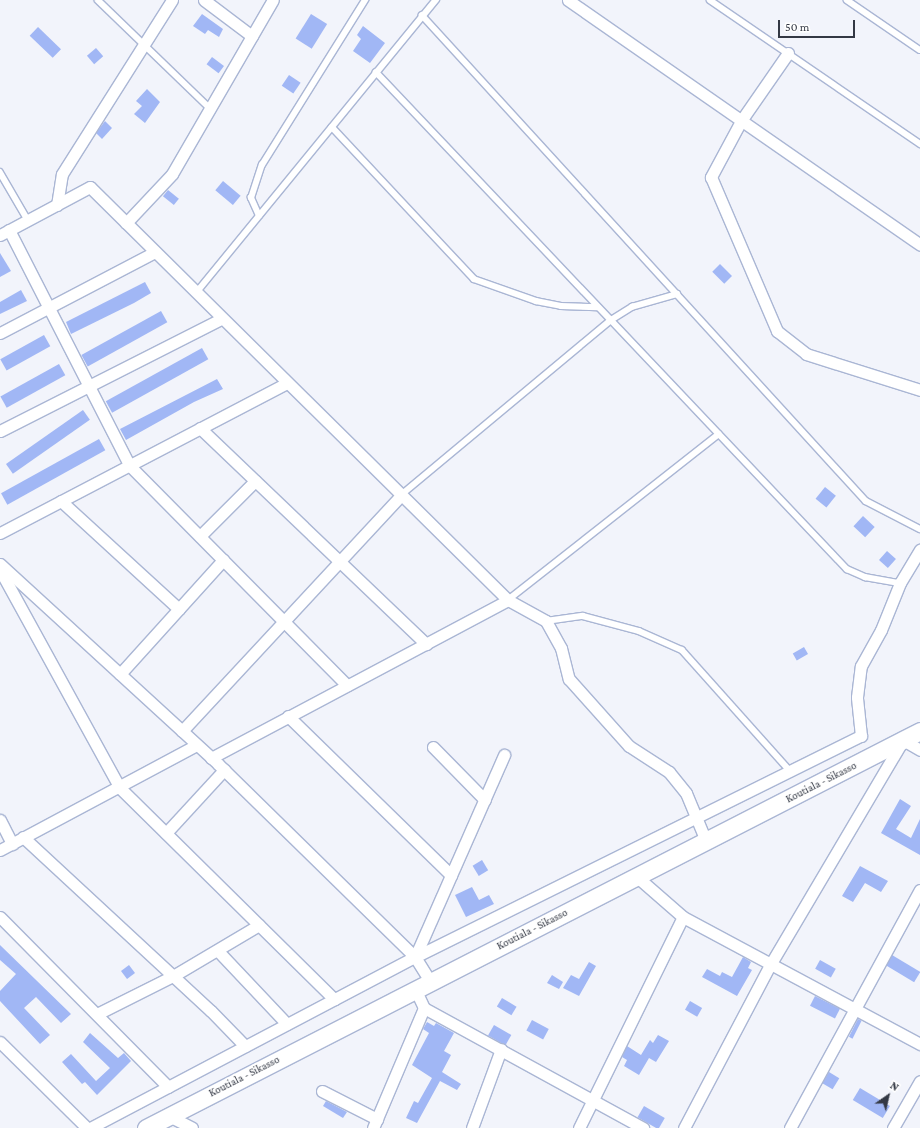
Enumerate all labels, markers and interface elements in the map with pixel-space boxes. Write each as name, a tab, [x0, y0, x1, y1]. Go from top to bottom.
scale bar	[780, 12, 857, 38]
text: 50 m	[785, 20, 809, 34]
street label: Koutiala - Sikasso	[783, 759, 859, 805]
street label: Koutiala - Sikasso	[494, 906, 570, 952]
street label: Koutiala - Sikasso	[206, 1053, 282, 1099]
north arrow	[868, 1076, 908, 1116]
text: N	[888, 1079, 901, 1093]

